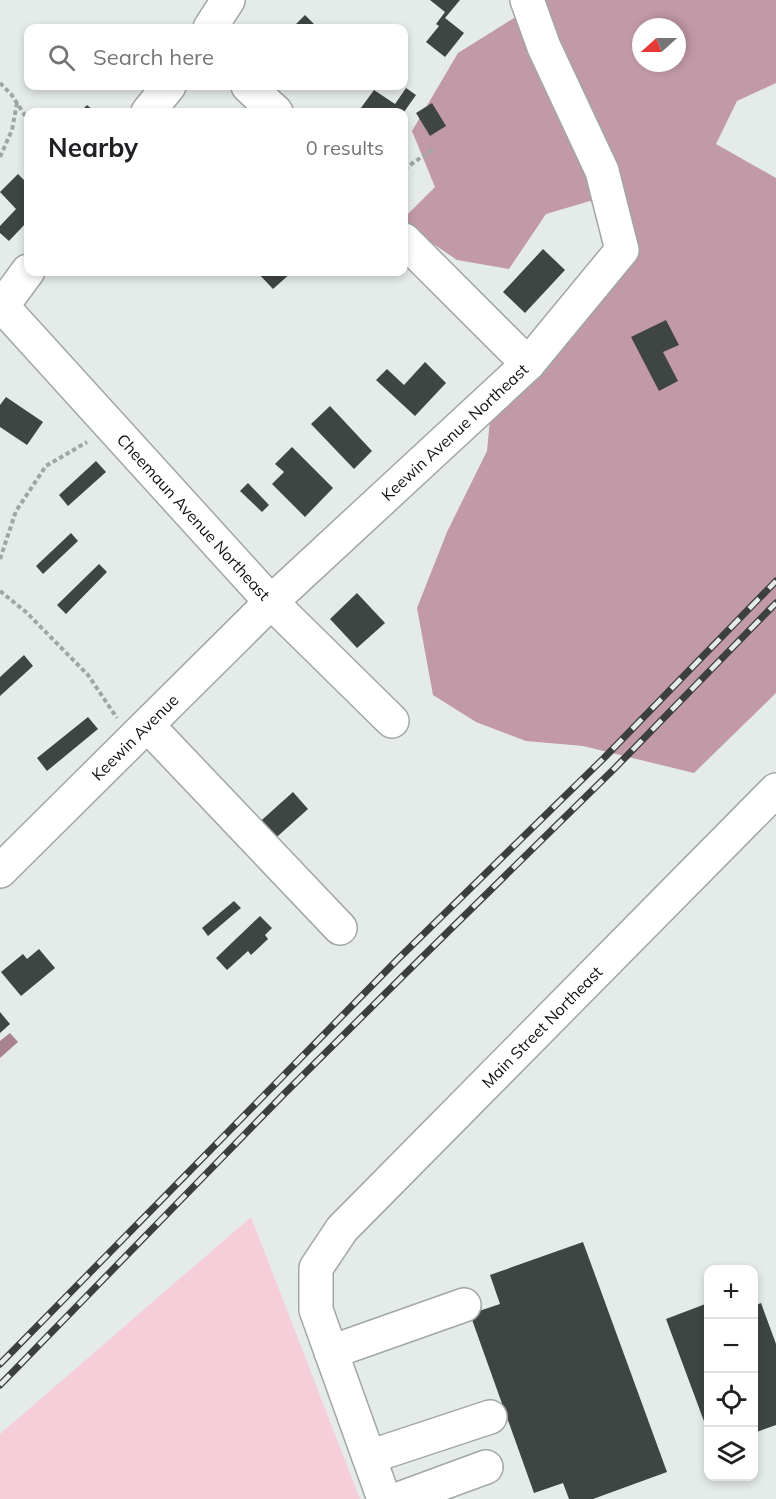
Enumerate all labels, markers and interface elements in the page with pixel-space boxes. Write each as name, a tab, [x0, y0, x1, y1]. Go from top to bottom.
north arrow	[632, 18, 686, 72]
search box	[24, 24, 408, 90]
icon: search	[45, 41, 78, 74]
text: Search here	[93, 43, 214, 71]
text: Nearby	[48, 131, 138, 164]
text: 0 results	[306, 135, 384, 160]
street label: Keewin Avenue Northeast	[377, 359, 532, 505]
street label: Cheemaun Avenue Northeast	[113, 429, 275, 605]
street label: Keewin Avenue	[87, 690, 182, 785]
street label: Main Street Northeast	[477, 961, 607, 1092]
map controls	[704, 1265, 758, 1481]
button: +	[704, 1265, 758, 1319]
button: −	[704, 1319, 758, 1373]
button: locate	[704, 1373, 758, 1427]
button: layers	[704, 1427, 758, 1481]

